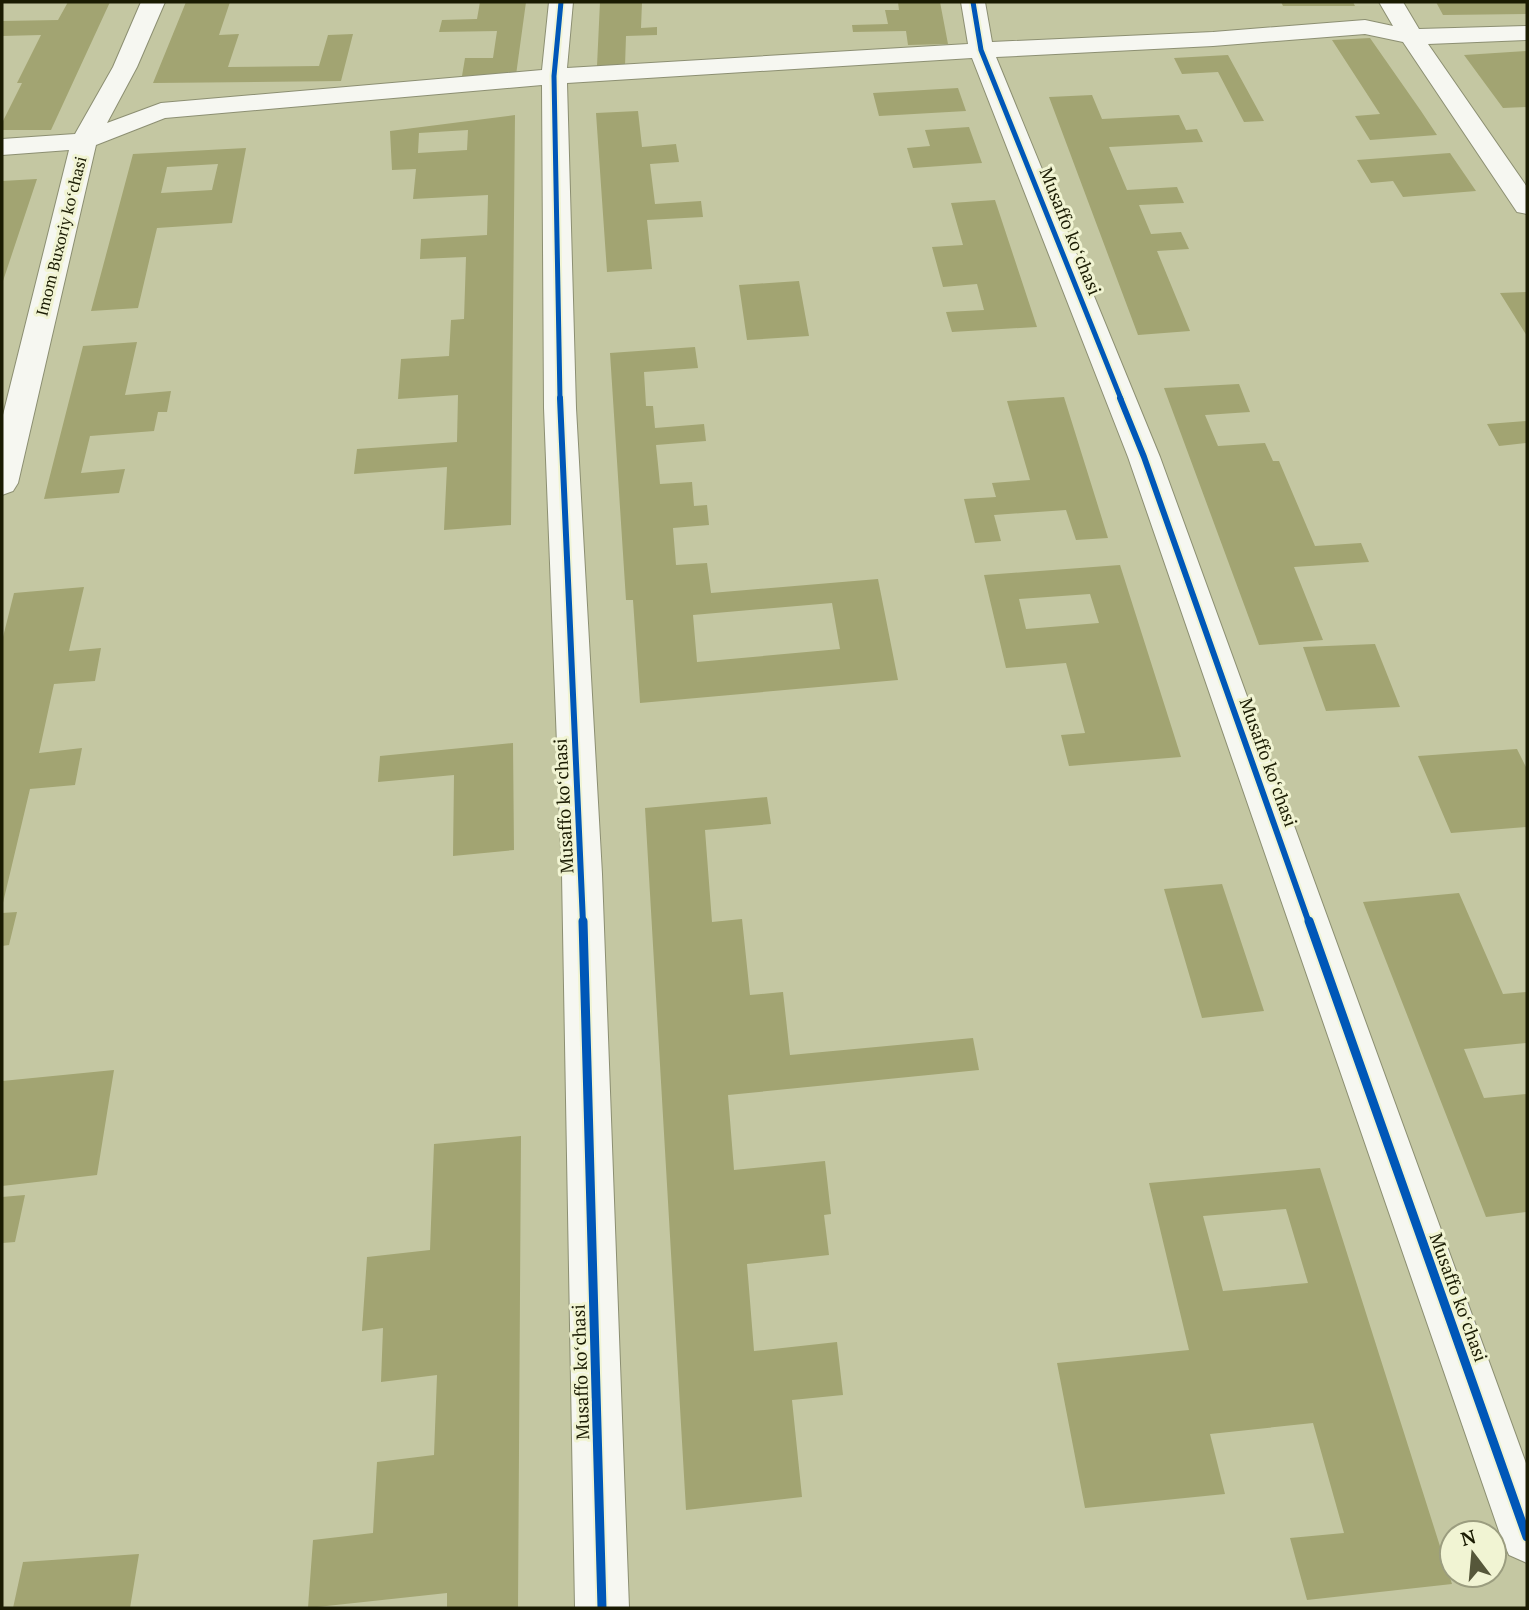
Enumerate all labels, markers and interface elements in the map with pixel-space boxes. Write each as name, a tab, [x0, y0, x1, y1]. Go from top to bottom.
street label: Imom Buxoriy koʻchasi	[31, 154, 92, 318]
street label: Musaffo koʻchasi	[1035, 164, 1107, 298]
street label: Musaffo koʻchasi	[1235, 694, 1303, 830]
street label: Musaffo koʻchasi	[547, 738, 579, 874]
street label: Musaffo koʻchasi	[1425, 1229, 1493, 1365]
street label: Musaffo koʻchasi	[566, 1304, 594, 1440]
north arrow	[1438, 1519, 1508, 1589]
text: N	[1458, 1523, 1479, 1551]

